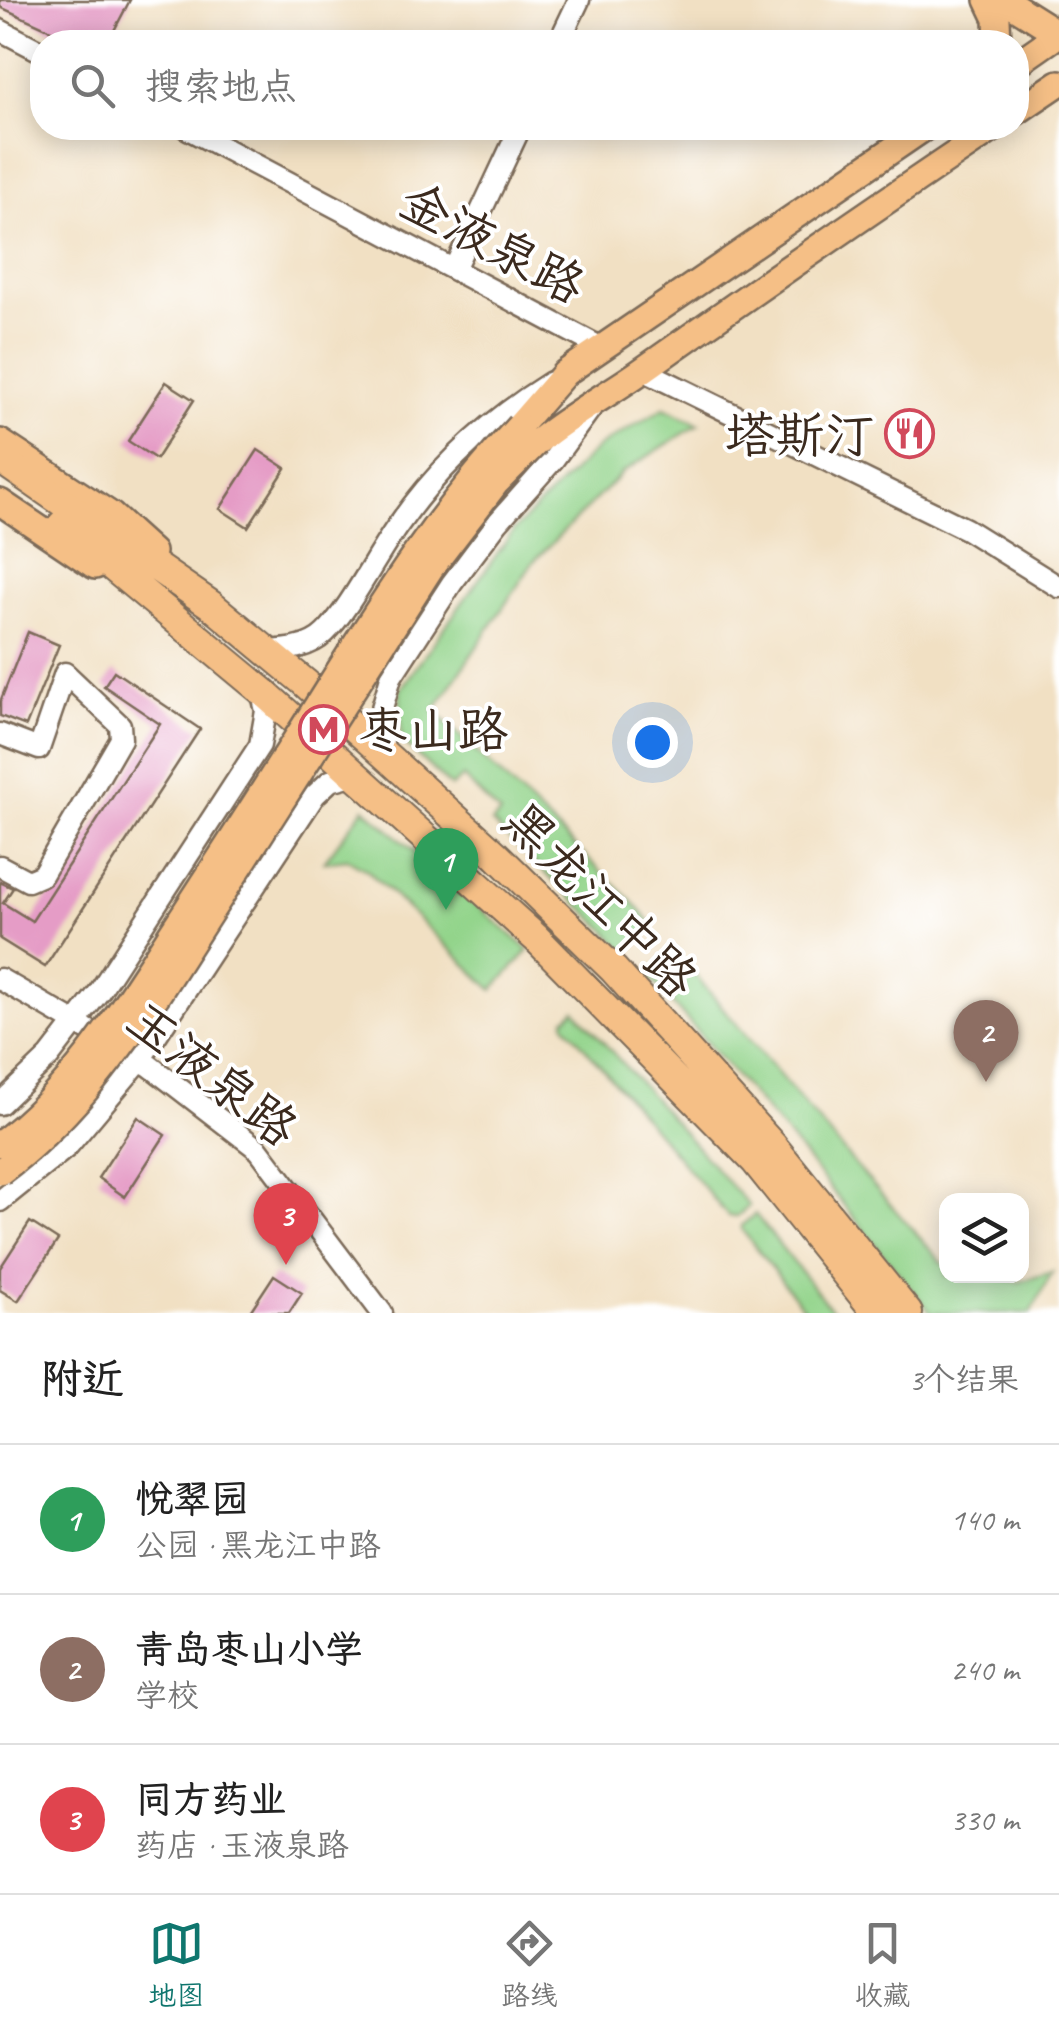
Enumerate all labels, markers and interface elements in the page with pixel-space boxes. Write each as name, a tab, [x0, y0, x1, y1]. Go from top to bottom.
search box	[30, 30, 1029, 140]
icon: search	[65, 58, 120, 113]
text: 搜索地点	[145, 63, 297, 110]
street label: 金液泉路	[389, 169, 595, 318]
place label: 塔斯汀	[725, 404, 875, 467]
restaurant icon: 塔斯汀	[884, 408, 936, 460]
place label: 枣山路	[358, 699, 508, 762]
metro station icon: 枣山路	[297, 703, 349, 755]
your location	[627, 717, 678, 768]
street label: 黑龙江中路	[489, 789, 711, 1011]
pin: 1	[414, 828, 478, 910]
street label: 玉液泉路	[114, 988, 310, 1161]
pin: 2	[954, 1000, 1018, 1082]
pin: 3	[254, 1182, 318, 1265]
map controls	[939, 1193, 1029, 1283]
button: layers	[939, 1193, 1029, 1283]
text: 附近	[40, 1353, 124, 1406]
text: 3个结果	[909, 1359, 1019, 1400]
text: 悦翠园	[135, 1476, 249, 1523]
text: 1	[65, 1499, 80, 1540]
text: 140 m	[950, 1499, 1019, 1540]
text: 公园 · 黑龙江中路	[135, 1525, 380, 1566]
text: 青岛枣山小学	[135, 1626, 363, 1673]
text: 2	[65, 1649, 80, 1690]
text: 240 m	[950, 1649, 1019, 1690]
text: 学校	[135, 1675, 199, 1716]
text: 同方药业	[135, 1776, 287, 1823]
text: 3	[65, 1799, 80, 1840]
text: 330 m	[950, 1799, 1019, 1840]
text: 药店 · 玉液泉路	[135, 1825, 348, 1866]
tab: 地图	[148, 1916, 205, 2013]
tab: 路线	[501, 1916, 558, 2013]
tab: 收藏	[854, 1916, 911, 2013]

